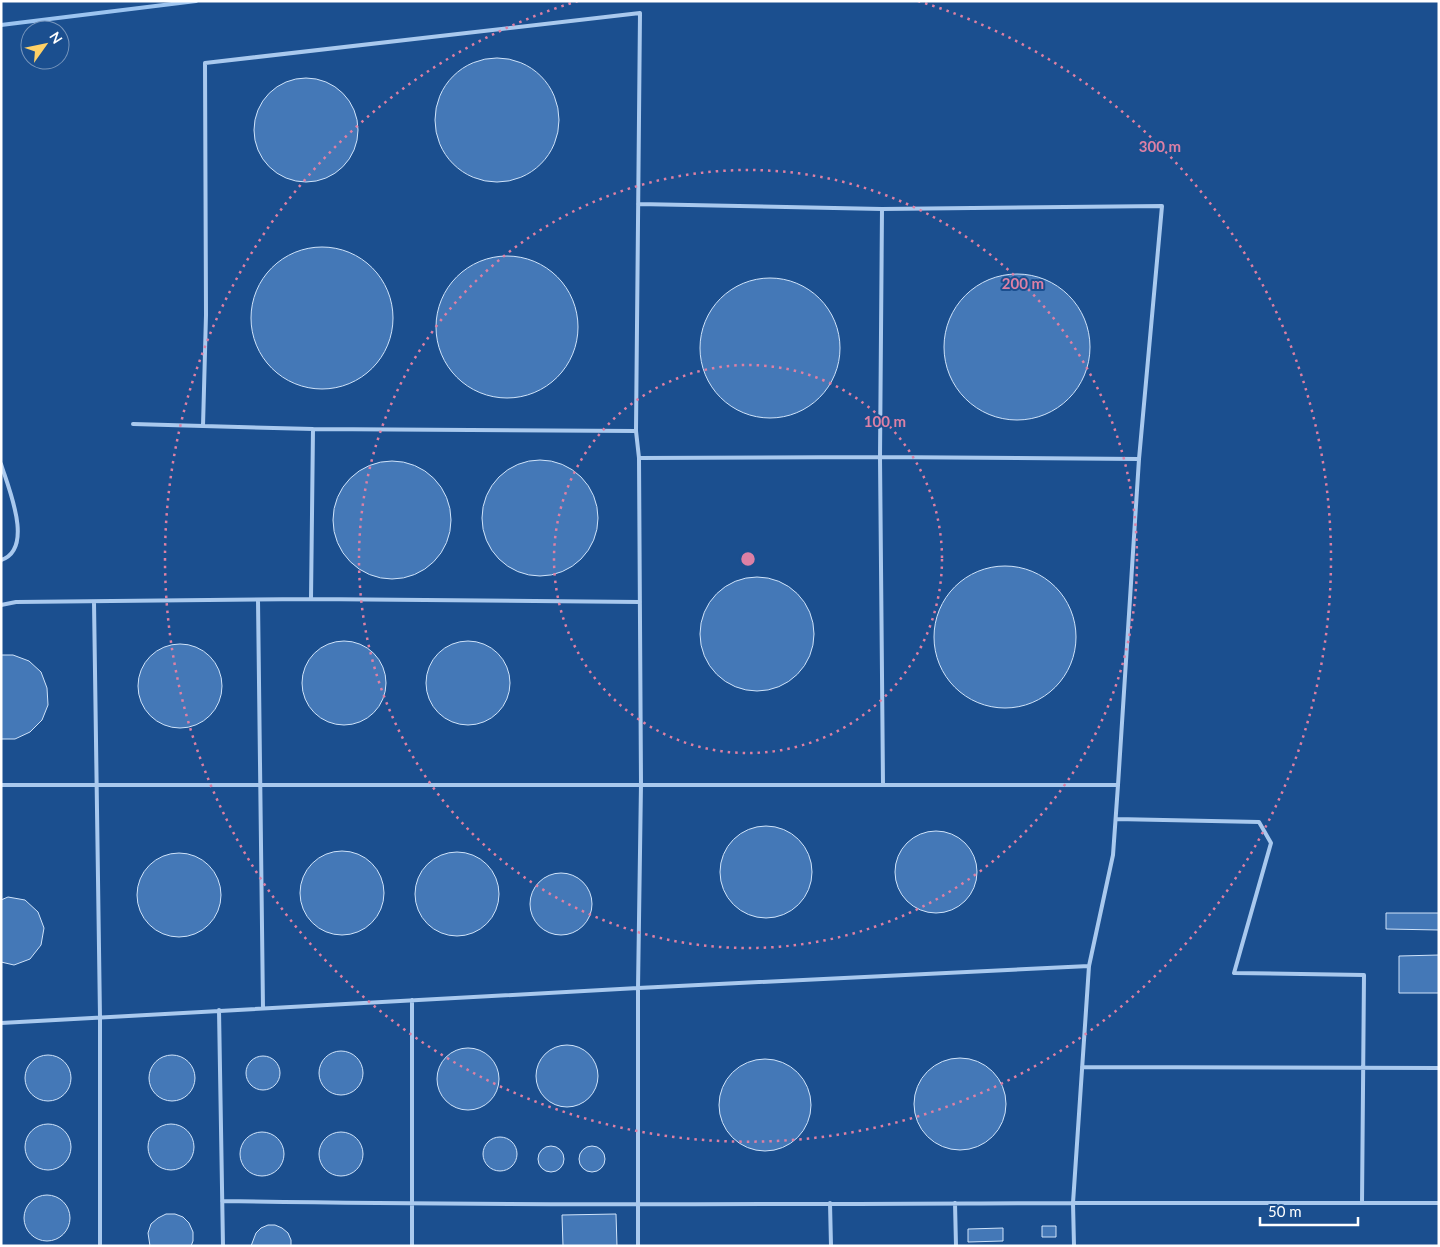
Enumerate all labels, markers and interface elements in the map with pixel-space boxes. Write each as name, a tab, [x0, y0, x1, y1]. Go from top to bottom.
north arrow	[20, 20, 70, 70]
text: N	[46, 28, 66, 47]
text: 300 m	[1139, 137, 1181, 155]
text: 200 m	[1002, 274, 1044, 292]
text: 100 m	[864, 412, 906, 430]
centre of rings	[739, 550, 757, 568]
scale bar	[1260, 1194, 1358, 1226]
text: 50 m	[1268, 1202, 1302, 1220]

